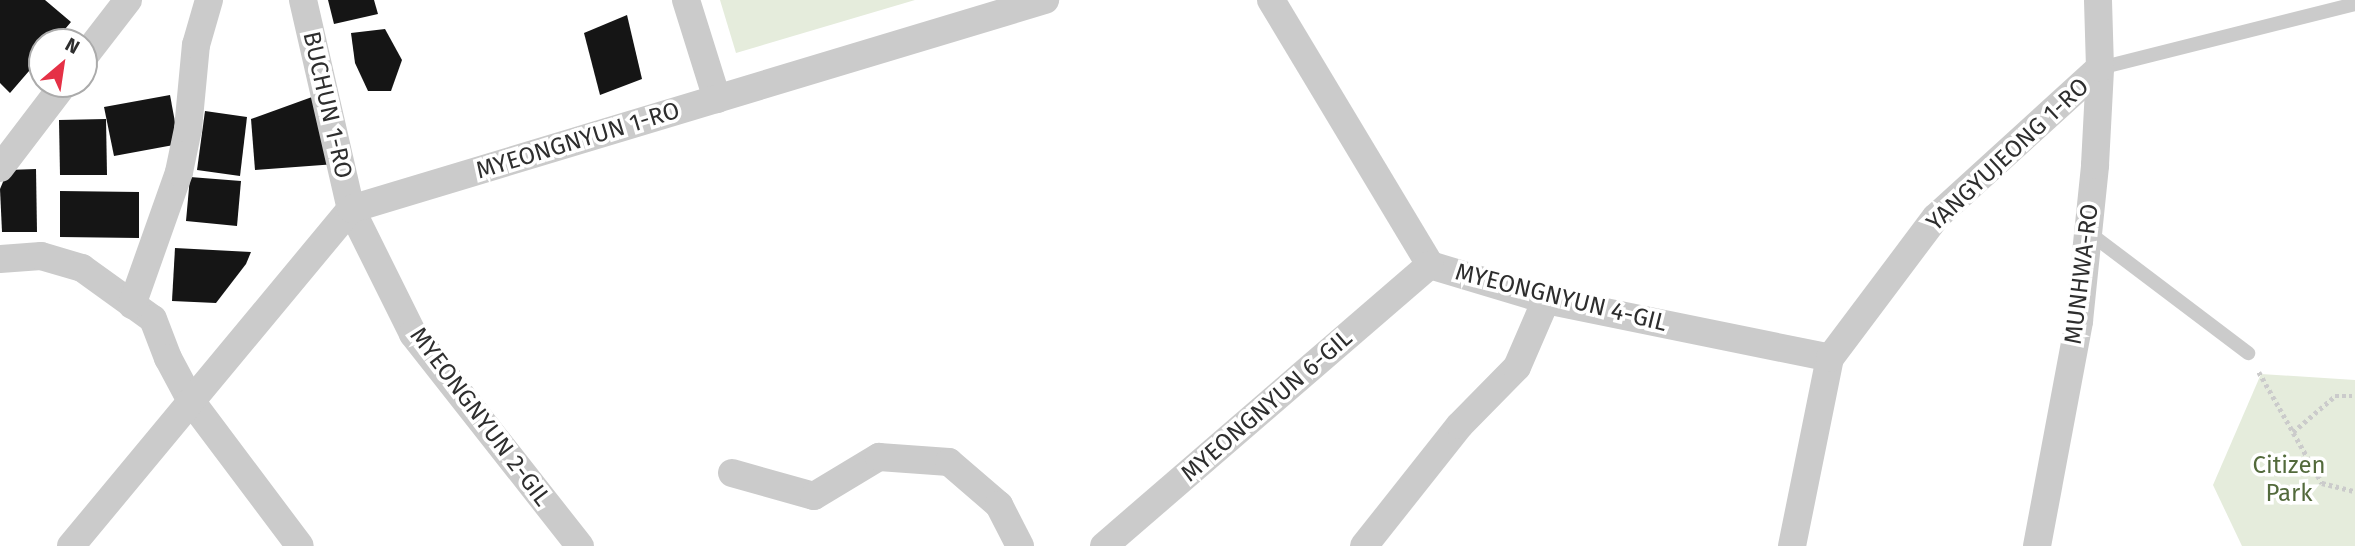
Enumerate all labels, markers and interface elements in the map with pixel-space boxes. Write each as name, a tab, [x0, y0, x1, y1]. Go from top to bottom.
north arrow	[28, 28, 98, 98]
street label: BUCHUN 1-RO	[296, 29, 358, 181]
text: N	[61, 33, 84, 59]
street label: YANGYUJEONG 1-RO	[1921, 72, 2095, 238]
street label: MYEONGNYUN 1-RO	[473, 96, 683, 186]
street label: MUNHWA-RO	[2059, 202, 2105, 346]
street label: MYEONGNYUN 4-GIL	[1452, 258, 1670, 338]
street label: MYEONGNYUN 2-GIL	[403, 322, 557, 512]
street label: MYEONGNYUN 6-GIL	[1176, 324, 1358, 488]
park label: Citizen Park	[2252, 452, 2326, 508]

